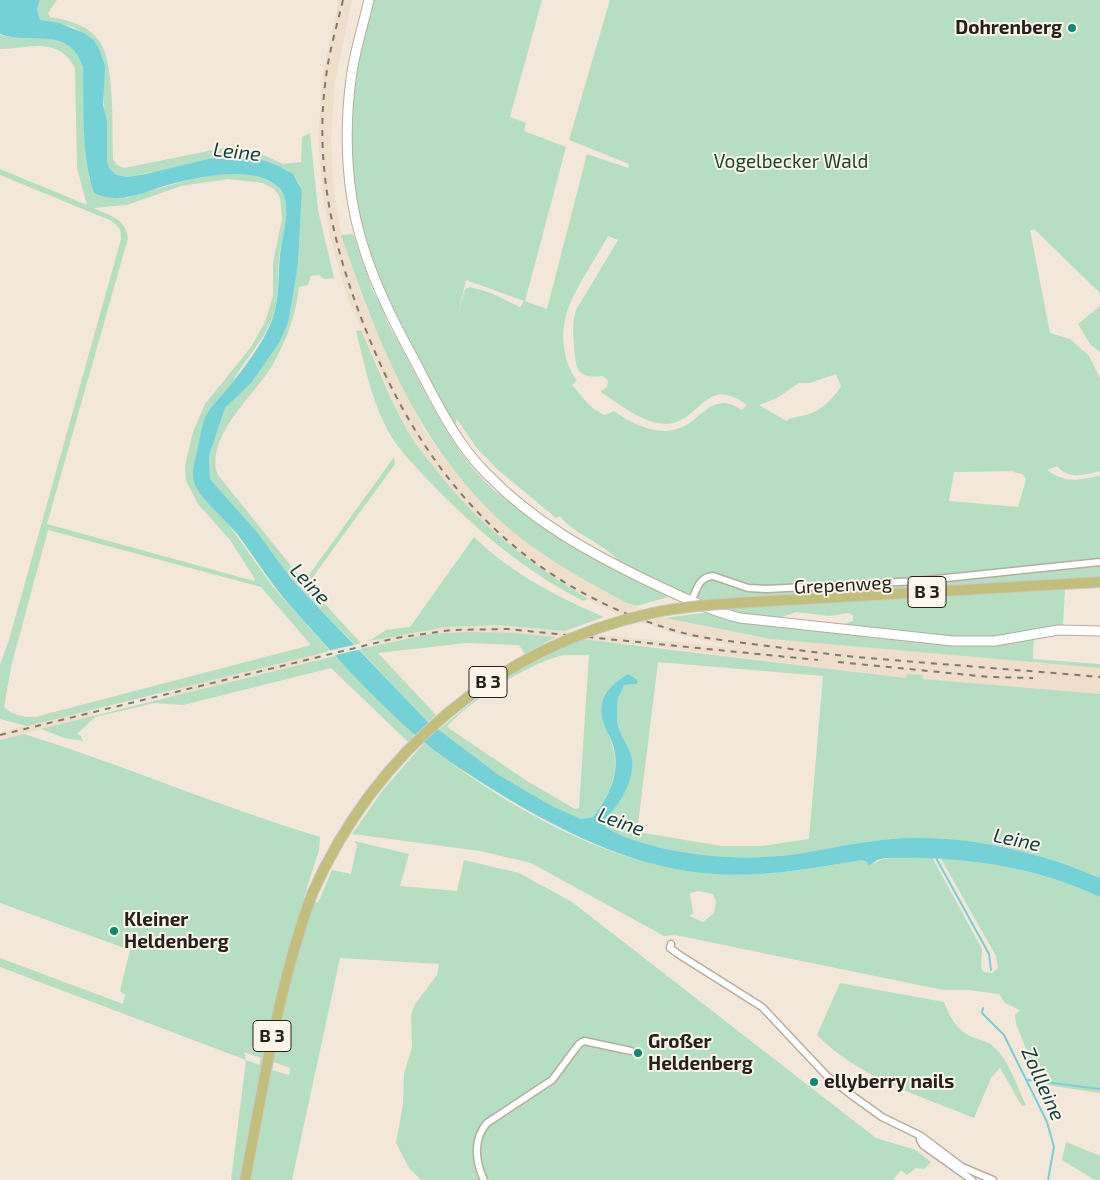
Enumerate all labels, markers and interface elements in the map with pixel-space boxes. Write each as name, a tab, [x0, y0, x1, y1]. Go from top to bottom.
place label: Dohrenberg	[955, 17, 1062, 39]
marker: Dohrenberg	[1066, 22, 1078, 34]
water label: Leine	[212, 138, 262, 166]
park label: Vogelbecker Wald	[714, 151, 868, 173]
water label: Leine	[285, 558, 335, 610]
street label: Grepenweg	[793, 571, 893, 599]
road number: B 3	[908, 576, 946, 608]
road number: B 3	[469, 666, 507, 698]
water label: Leine	[594, 803, 648, 841]
water label: Leine	[991, 823, 1043, 857]
place label: Kleiner Heldenberg	[124, 909, 229, 953]
marker: Kleiner Heldenberg	[108, 925, 120, 937]
road number: B 3	[253, 1020, 291, 1052]
place label: Großer Heldenberg	[648, 1031, 753, 1075]
water label: Zollleine	[1016, 1044, 1070, 1124]
marker: Großer Heldenberg	[632, 1047, 644, 1059]
place label: ellyberry nails	[824, 1071, 954, 1093]
marker: ellyberry nails	[808, 1076, 820, 1088]

